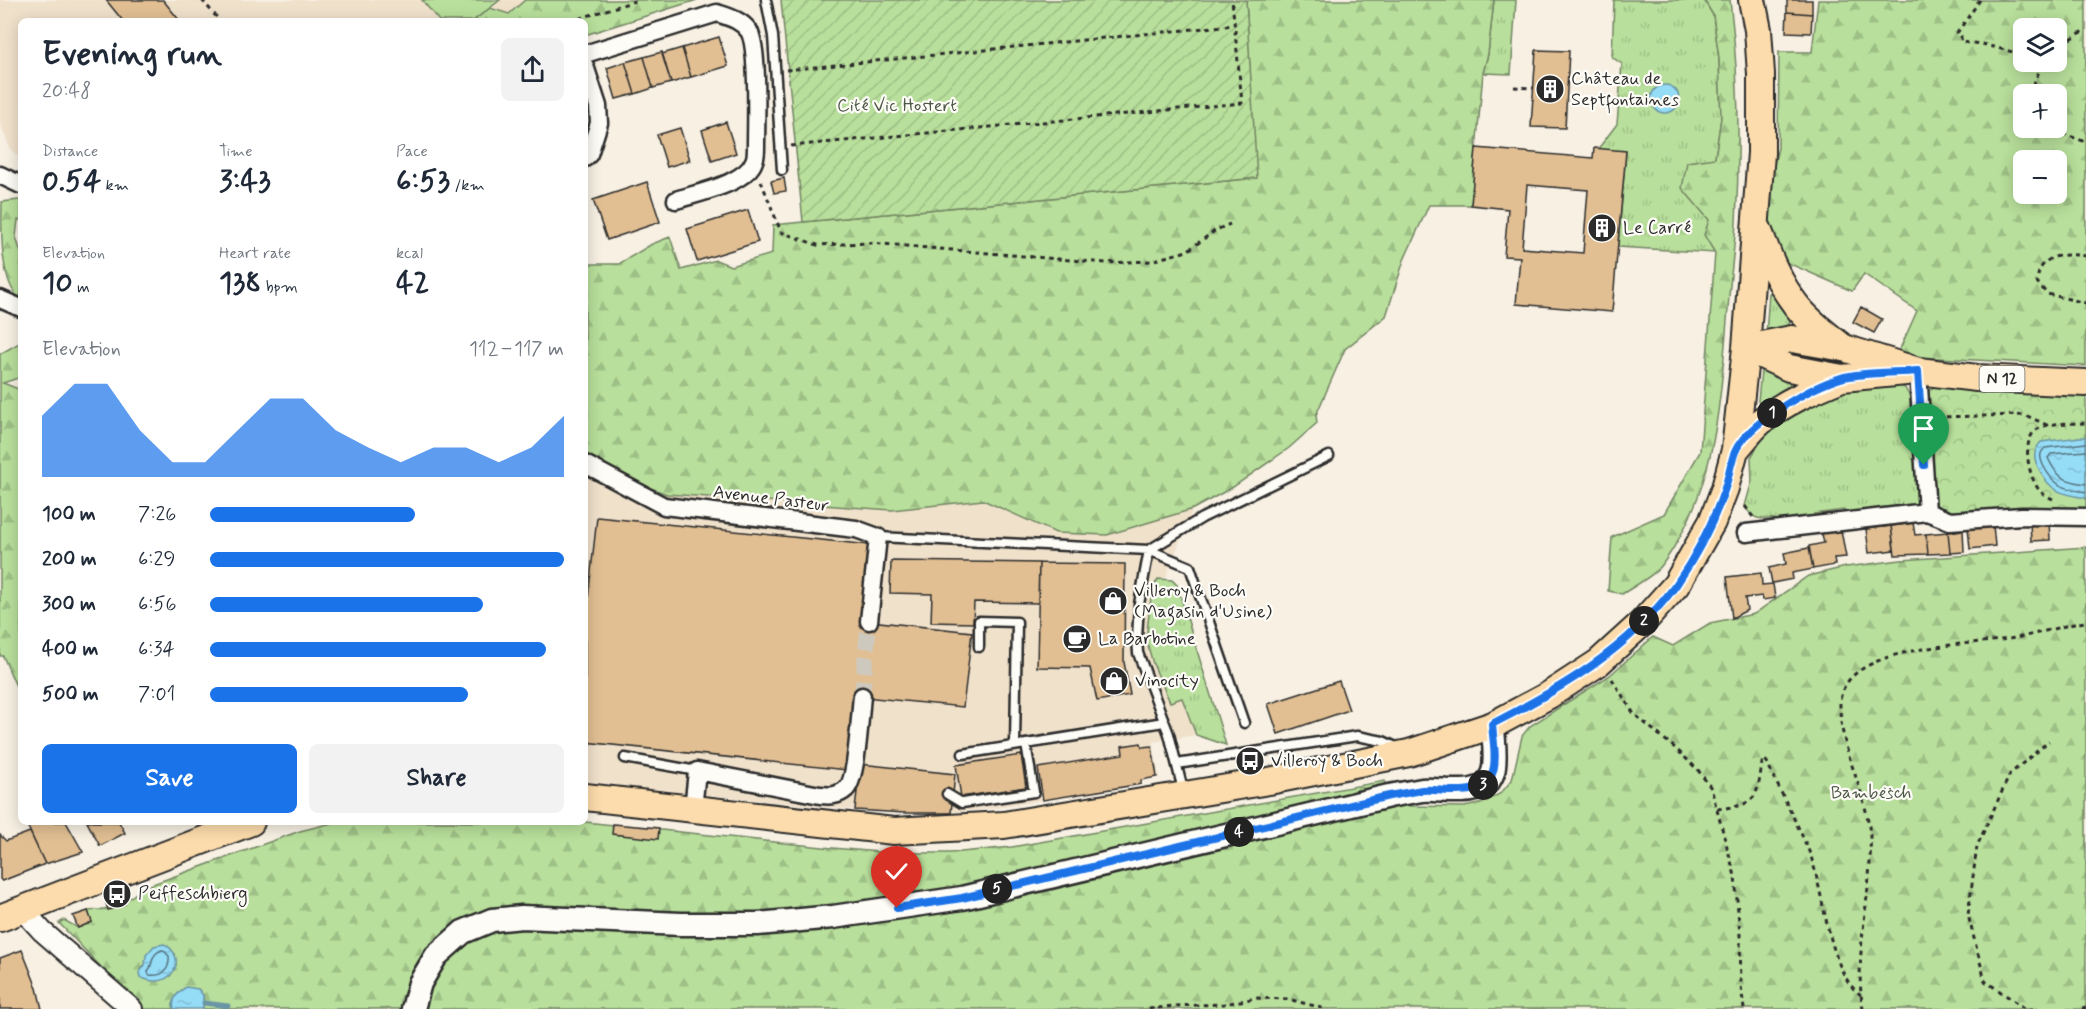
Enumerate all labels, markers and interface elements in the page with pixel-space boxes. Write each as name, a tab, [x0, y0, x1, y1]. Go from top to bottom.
map controls	[2013, 18, 2067, 204]
button: layers	[2013, 18, 2067, 72]
text: Evening run	[42, 33, 222, 77]
button: share	[501, 38, 564, 101]
place label: Château de Septfontaines	[1571, 67, 1679, 114]
building icon: Château de Septfontaines	[1534, 73, 1566, 105]
text: 20:48	[42, 78, 91, 105]
button: +	[2013, 84, 2067, 138]
park label: Cité Vic Hostert	[837, 94, 957, 118]
text: Distance	[42, 141, 98, 162]
text: Time	[219, 141, 253, 162]
text: Pace	[396, 141, 428, 162]
button: −	[2013, 150, 2067, 204]
text: 0.54	[42, 162, 101, 201]
text: 3:43	[219, 162, 271, 201]
text: 6:53	[396, 162, 450, 201]
text: km	[101, 175, 129, 196]
text: /km	[450, 175, 485, 196]
building icon: Le Carré	[1586, 212, 1618, 244]
place label: Le Carré	[1623, 216, 1691, 240]
text: Elevation	[42, 243, 105, 264]
text: Heart rate	[219, 243, 291, 264]
text: kcal	[396, 243, 423, 264]
text: 10	[42, 264, 73, 303]
text: 138	[219, 264, 261, 303]
text: 42	[396, 264, 429, 303]
text: m	[73, 277, 90, 298]
text: bpm	[261, 277, 298, 298]
text: Elevation	[42, 336, 121, 363]
text: 112–117 m	[469, 336, 564, 363]
road number: N 12	[1980, 366, 2024, 392]
pin: 1	[1757, 398, 1787, 428]
text: 1	[1768, 402, 1776, 423]
pin	[1898, 403, 1949, 465]
icon: arrive	[1907, 412, 1940, 445]
street label: Avenue Pasteur	[712, 480, 831, 518]
text: 100 m	[42, 501, 96, 528]
text: 7:26	[138, 501, 176, 528]
text: 200 m	[42, 546, 97, 573]
text: 6:29	[138, 546, 175, 573]
place label: Villeroy & Boch (Magasin d'Usine)	[1134, 579, 1272, 626]
shop icon: Villeroy & Boch (Magasin d'Usine)	[1097, 585, 1129, 617]
text: 300 m	[42, 591, 96, 618]
text: 6:56	[138, 591, 177, 618]
pin: 2	[1629, 606, 1659, 636]
text: 2	[1640, 610, 1648, 631]
cafe icon: La Barbotine	[1061, 623, 1093, 655]
place label: La Barbotine	[1098, 627, 1196, 651]
text: 400 m	[42, 636, 98, 663]
text: 6:34	[138, 636, 175, 663]
shop icon: Vinocity	[1098, 665, 1130, 697]
place label: Vinocity	[1135, 669, 1199, 693]
text: 500 m	[42, 681, 99, 708]
text: 7:01	[138, 681, 175, 708]
button: Save	[42, 744, 297, 813]
button: Share	[309, 744, 564, 813]
bus stop icon: Villeroy & Boch	[1234, 745, 1266, 777]
place label: Villeroy & Boch	[1271, 749, 1383, 773]
pin: 3	[1468, 770, 1498, 800]
text: 3	[1479, 774, 1487, 795]
park label: Bambësch	[1831, 781, 1911, 805]
pin: 4	[1224, 817, 1254, 847]
text: 4	[1234, 821, 1244, 842]
pin	[871, 846, 922, 908]
icon: check	[880, 855, 913, 888]
pin: 5	[982, 874, 1012, 904]
bus stop icon: Peiffeschbierg	[101, 878, 133, 910]
text: 5	[992, 878, 1002, 899]
place label: Peiffeschbierg	[138, 882, 248, 907]

